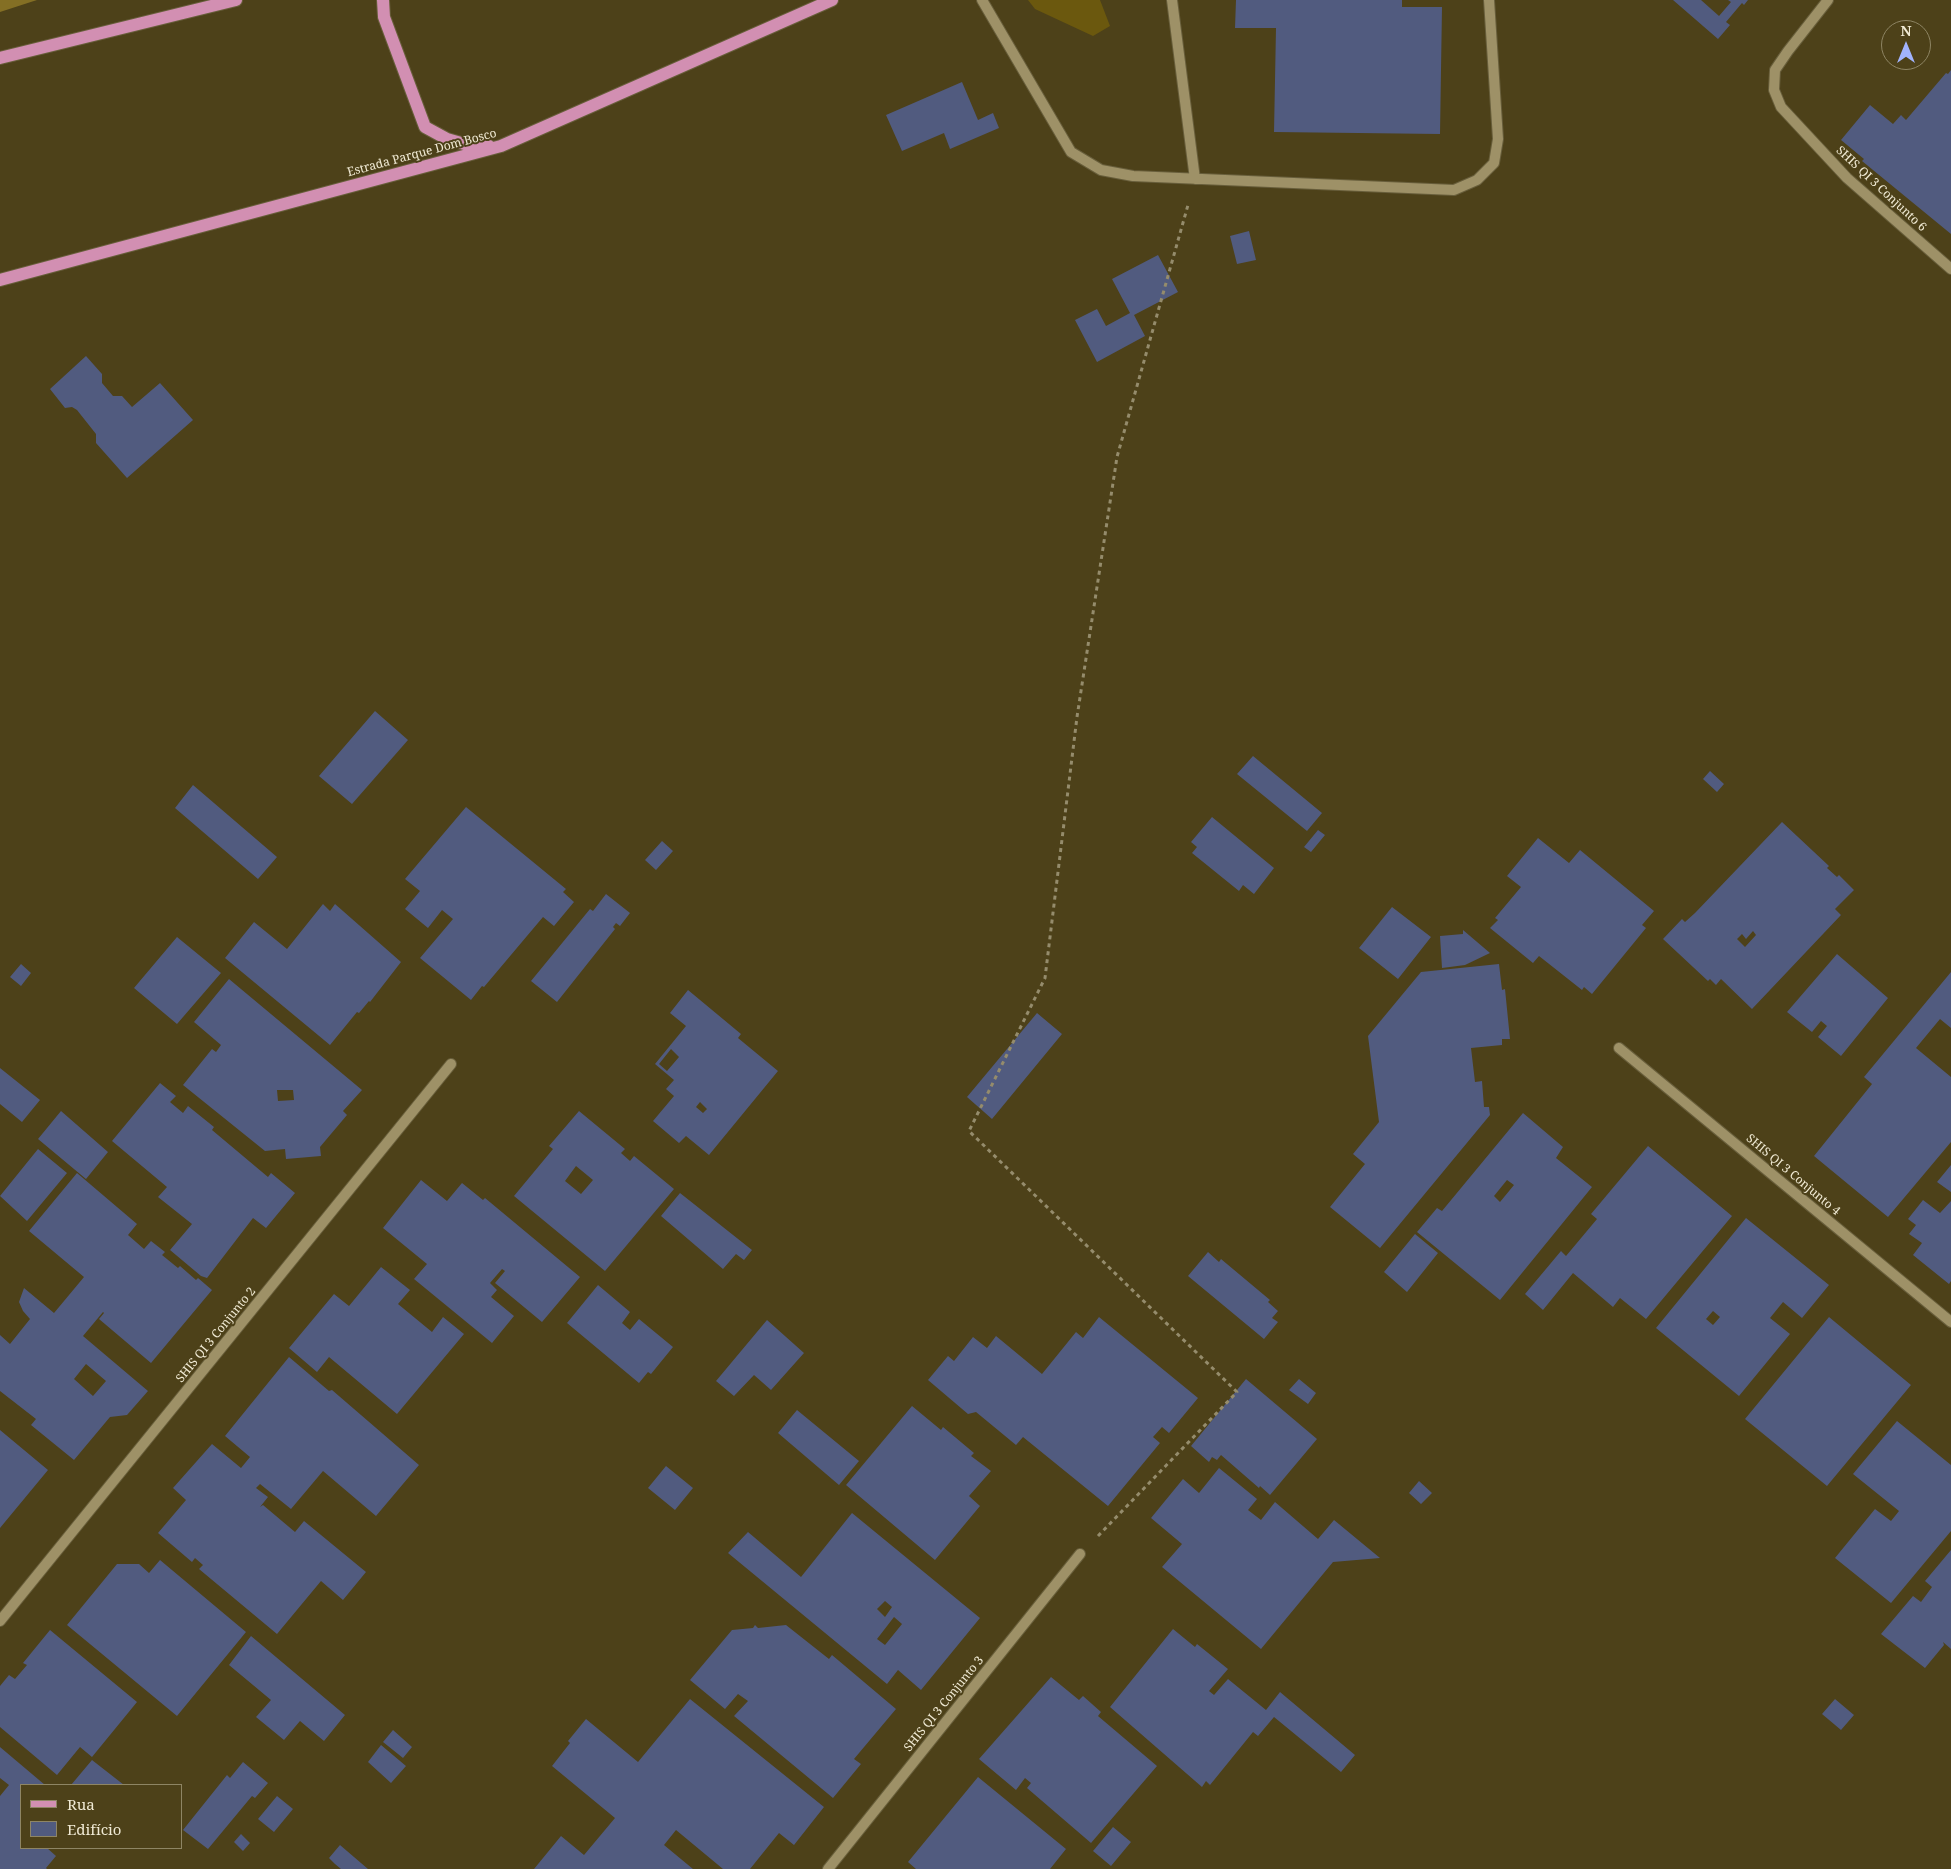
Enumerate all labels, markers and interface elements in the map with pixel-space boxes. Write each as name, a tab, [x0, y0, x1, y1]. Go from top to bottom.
north arrow	[1881, 20, 1931, 70]
text: N	[1900, 21, 1912, 40]
street label: Estrada Parque Dom Bosco	[346, 126, 498, 180]
street label: SHIS QI 3 Conjunto 6	[1833, 143, 1929, 235]
street label: SHIS QI 3 Conjunto 4	[1743, 1131, 1843, 1219]
street label: SHIS QI 3 Conjunto 2	[173, 1284, 259, 1386]
street label: SHIS QI 3 Conjunto 3	[901, 1653, 987, 1755]
legend	[20, 1784, 182, 1849]
text: Rua	[67, 1794, 95, 1814]
text: Edifício	[67, 1819, 122, 1839]

